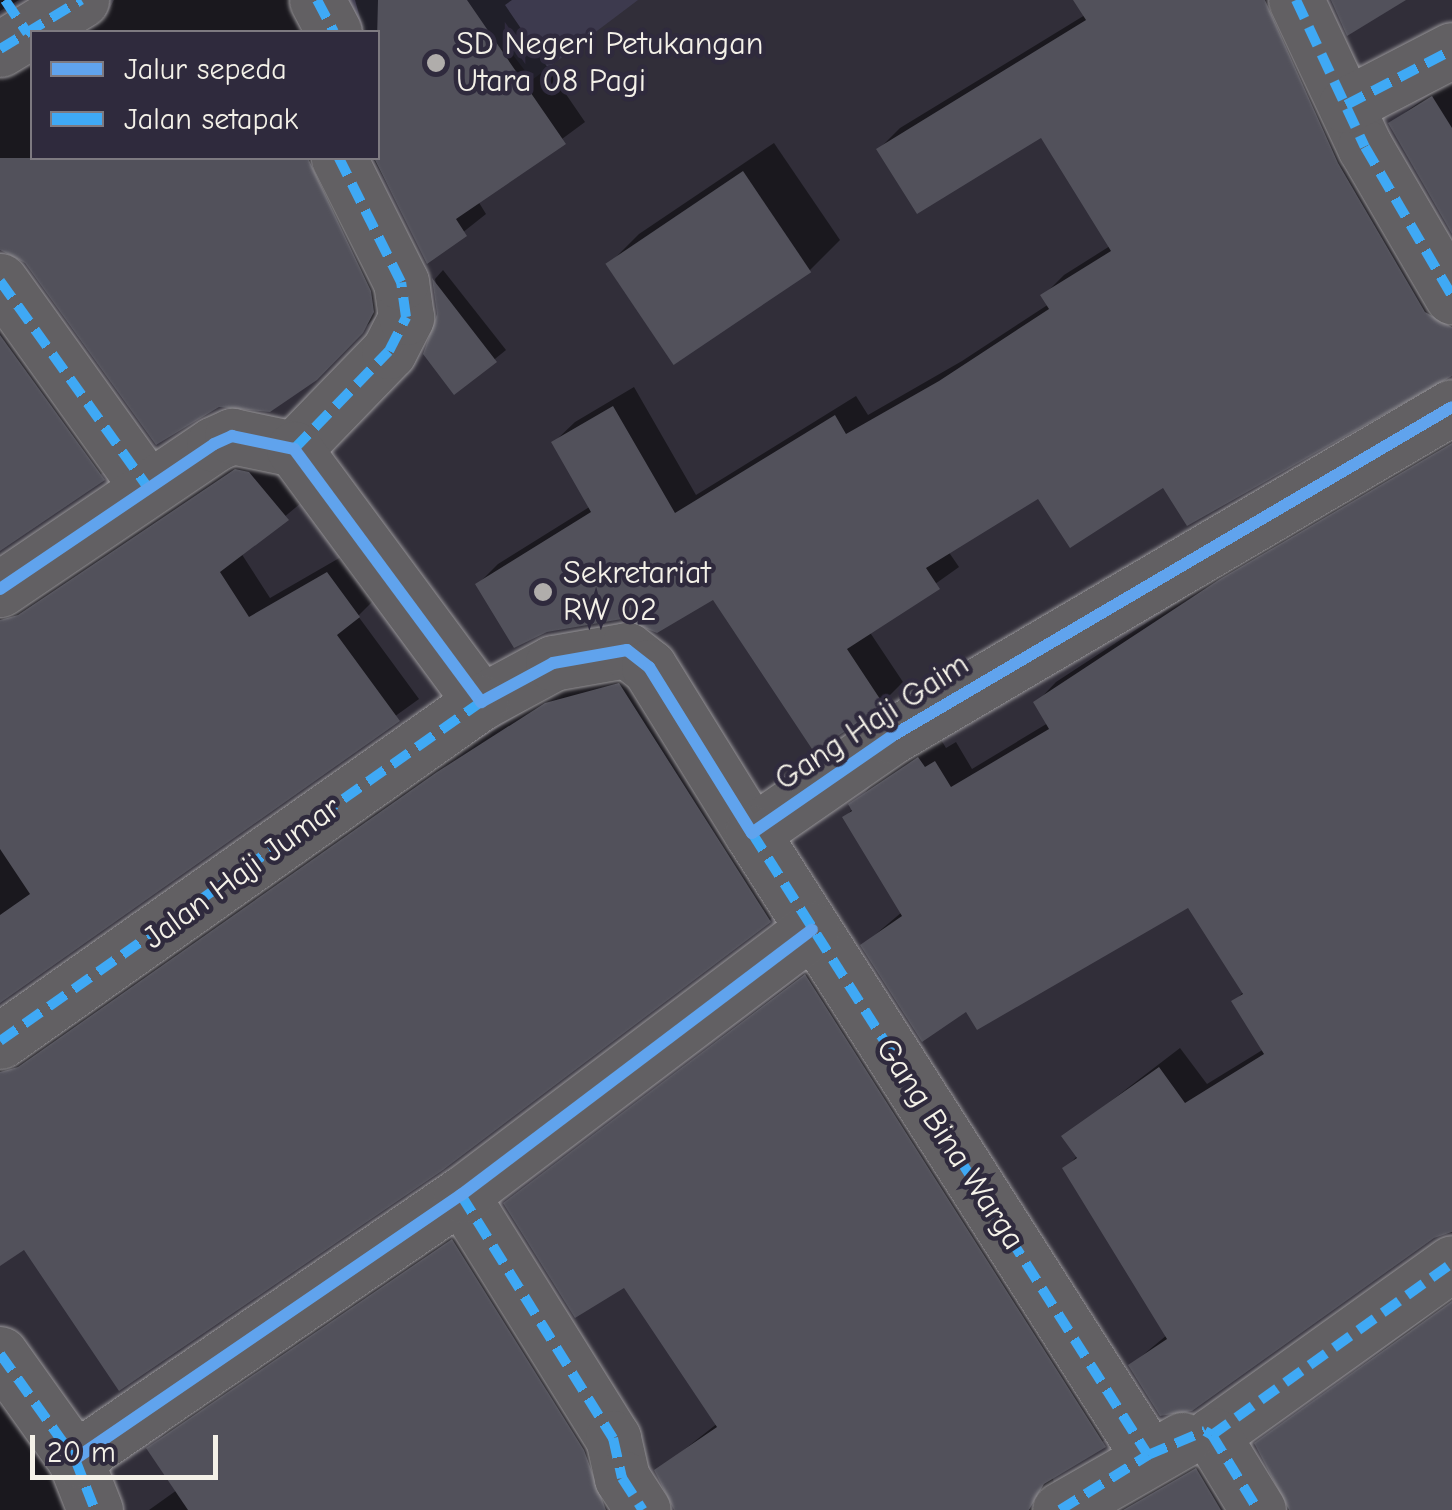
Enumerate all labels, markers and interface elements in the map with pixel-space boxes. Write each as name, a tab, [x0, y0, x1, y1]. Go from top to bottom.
place label: SD Negeri Petukangan Utara 08 Pagi	[456, 26, 764, 101]
legend	[30, 30, 380, 160]
text: Jalur sepeda	[124, 52, 287, 87]
marker: SD Negeri Petukangan Utara 08 Pagi	[425, 52, 447, 74]
text: Jalan setapak	[124, 102, 298, 137]
place label: Sekretariat RW 02	[563, 555, 711, 630]
marker: Sekretariat RW 02	[532, 581, 554, 603]
street label: Gang Haji Gaim	[768, 645, 976, 799]
street label: Jalan Haji Jumar	[136, 788, 348, 958]
street label: Gang Bina Warga	[867, 1031, 1033, 1257]
scale bar	[35, 1415, 222, 1477]
text: 20 m	[47, 1435, 116, 1470]

